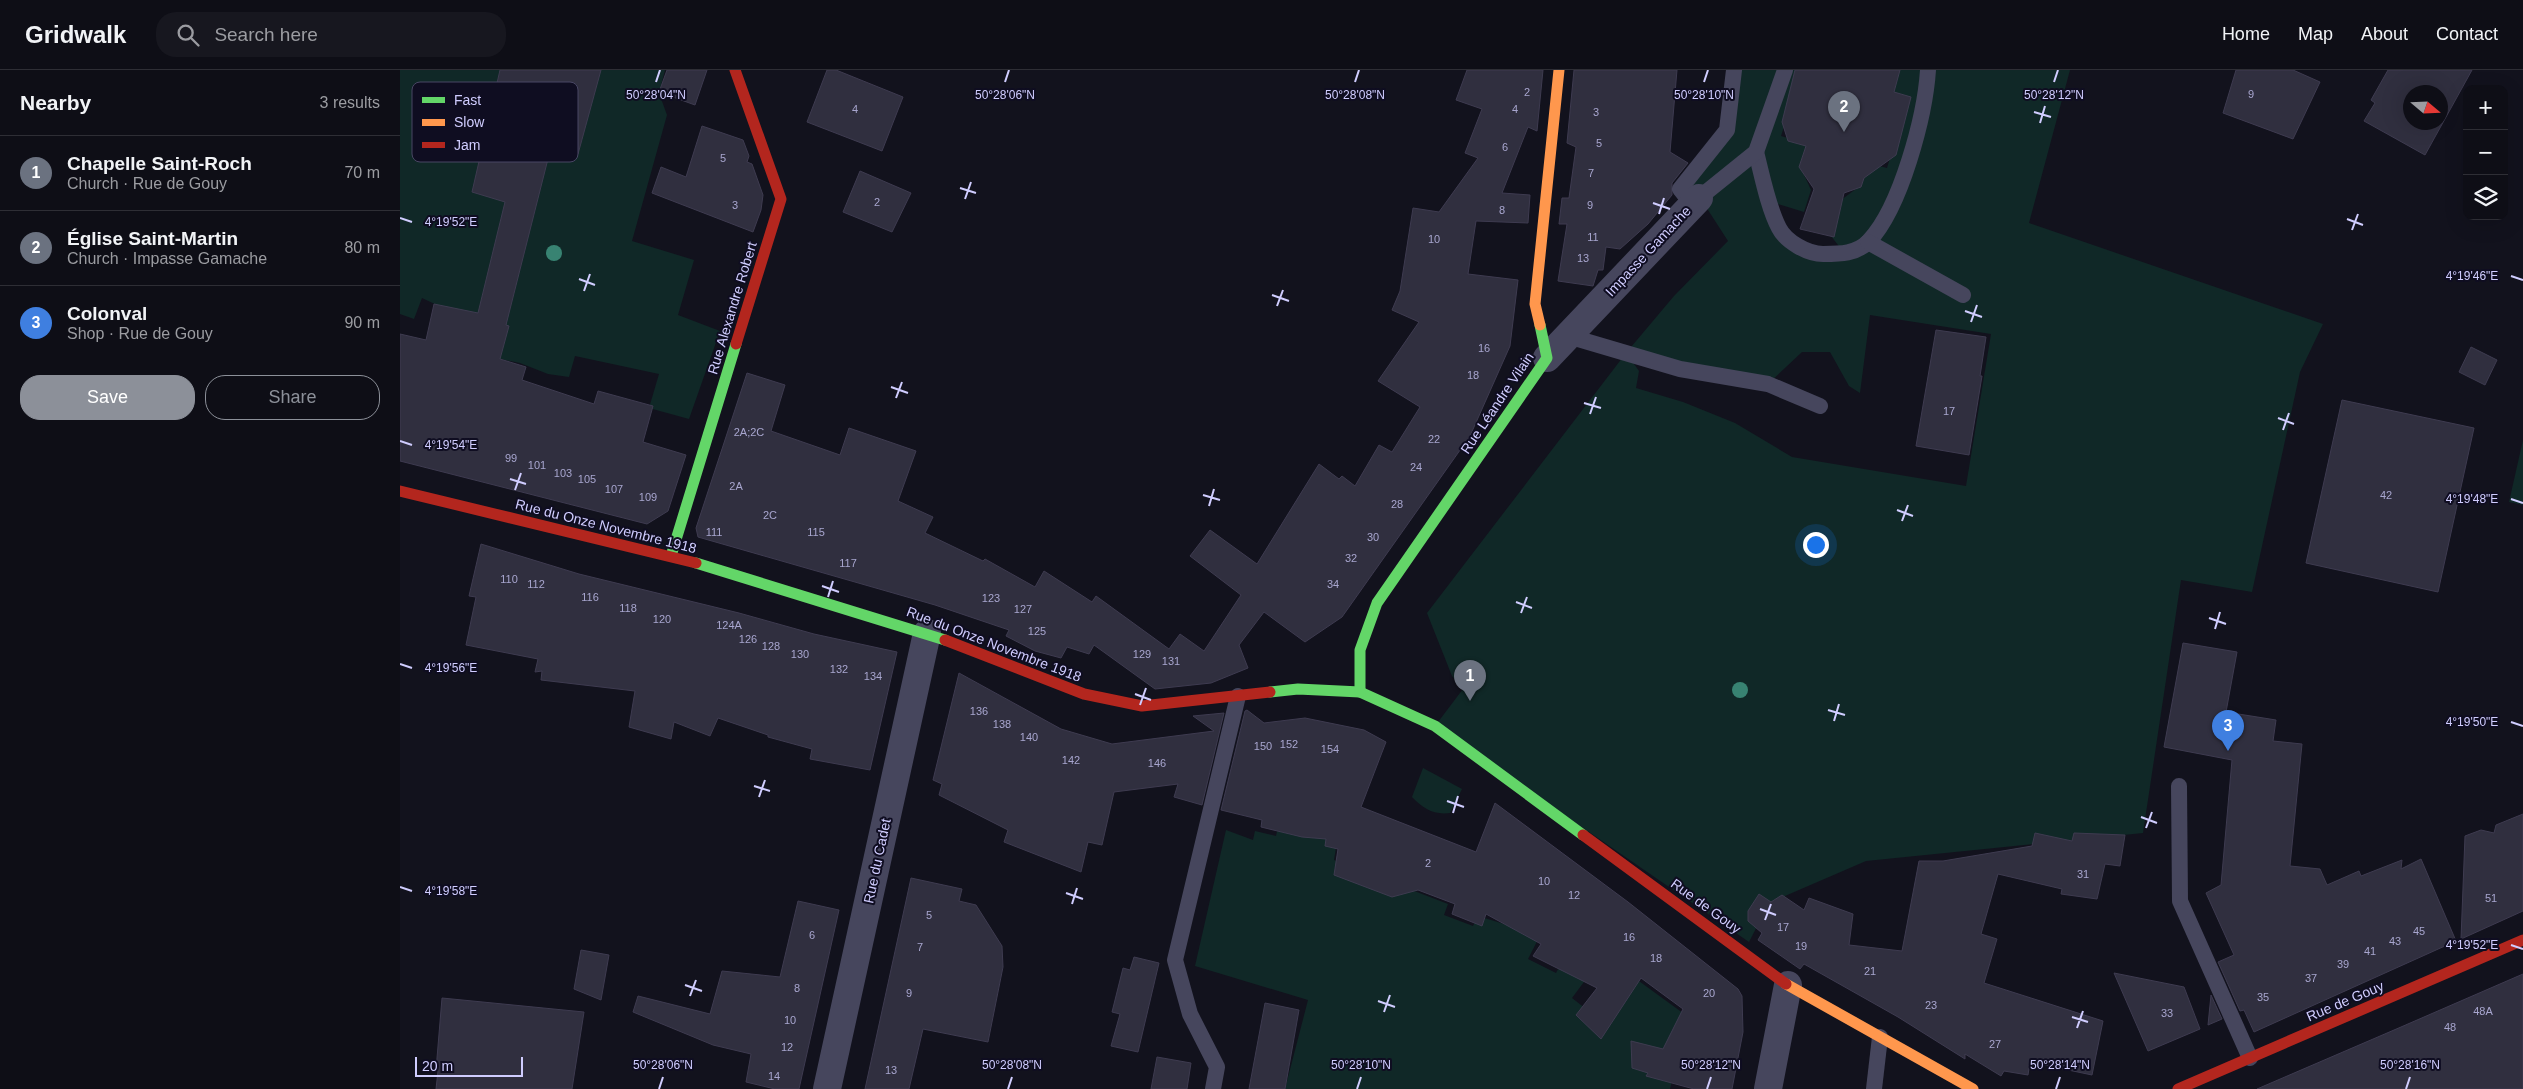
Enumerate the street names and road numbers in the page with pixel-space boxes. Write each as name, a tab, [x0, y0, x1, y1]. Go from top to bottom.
street label: Impasse Gamache	[1602, 202, 1694, 299]
street label: Rue Alexandre Robert	[704, 240, 760, 376]
street label: Rue Léandre Vilain	[1457, 349, 1537, 457]
street label: Rue du Onze Novembre 1918	[514, 496, 698, 556]
street label: Rue du Onze Novembre 1918	[904, 603, 1084, 685]
street label: Rue du Cadet	[860, 817, 894, 905]
street label: Rue de Gouy	[1668, 875, 1744, 937]
street label: Rue de Gouy	[2304, 978, 2386, 1024]

